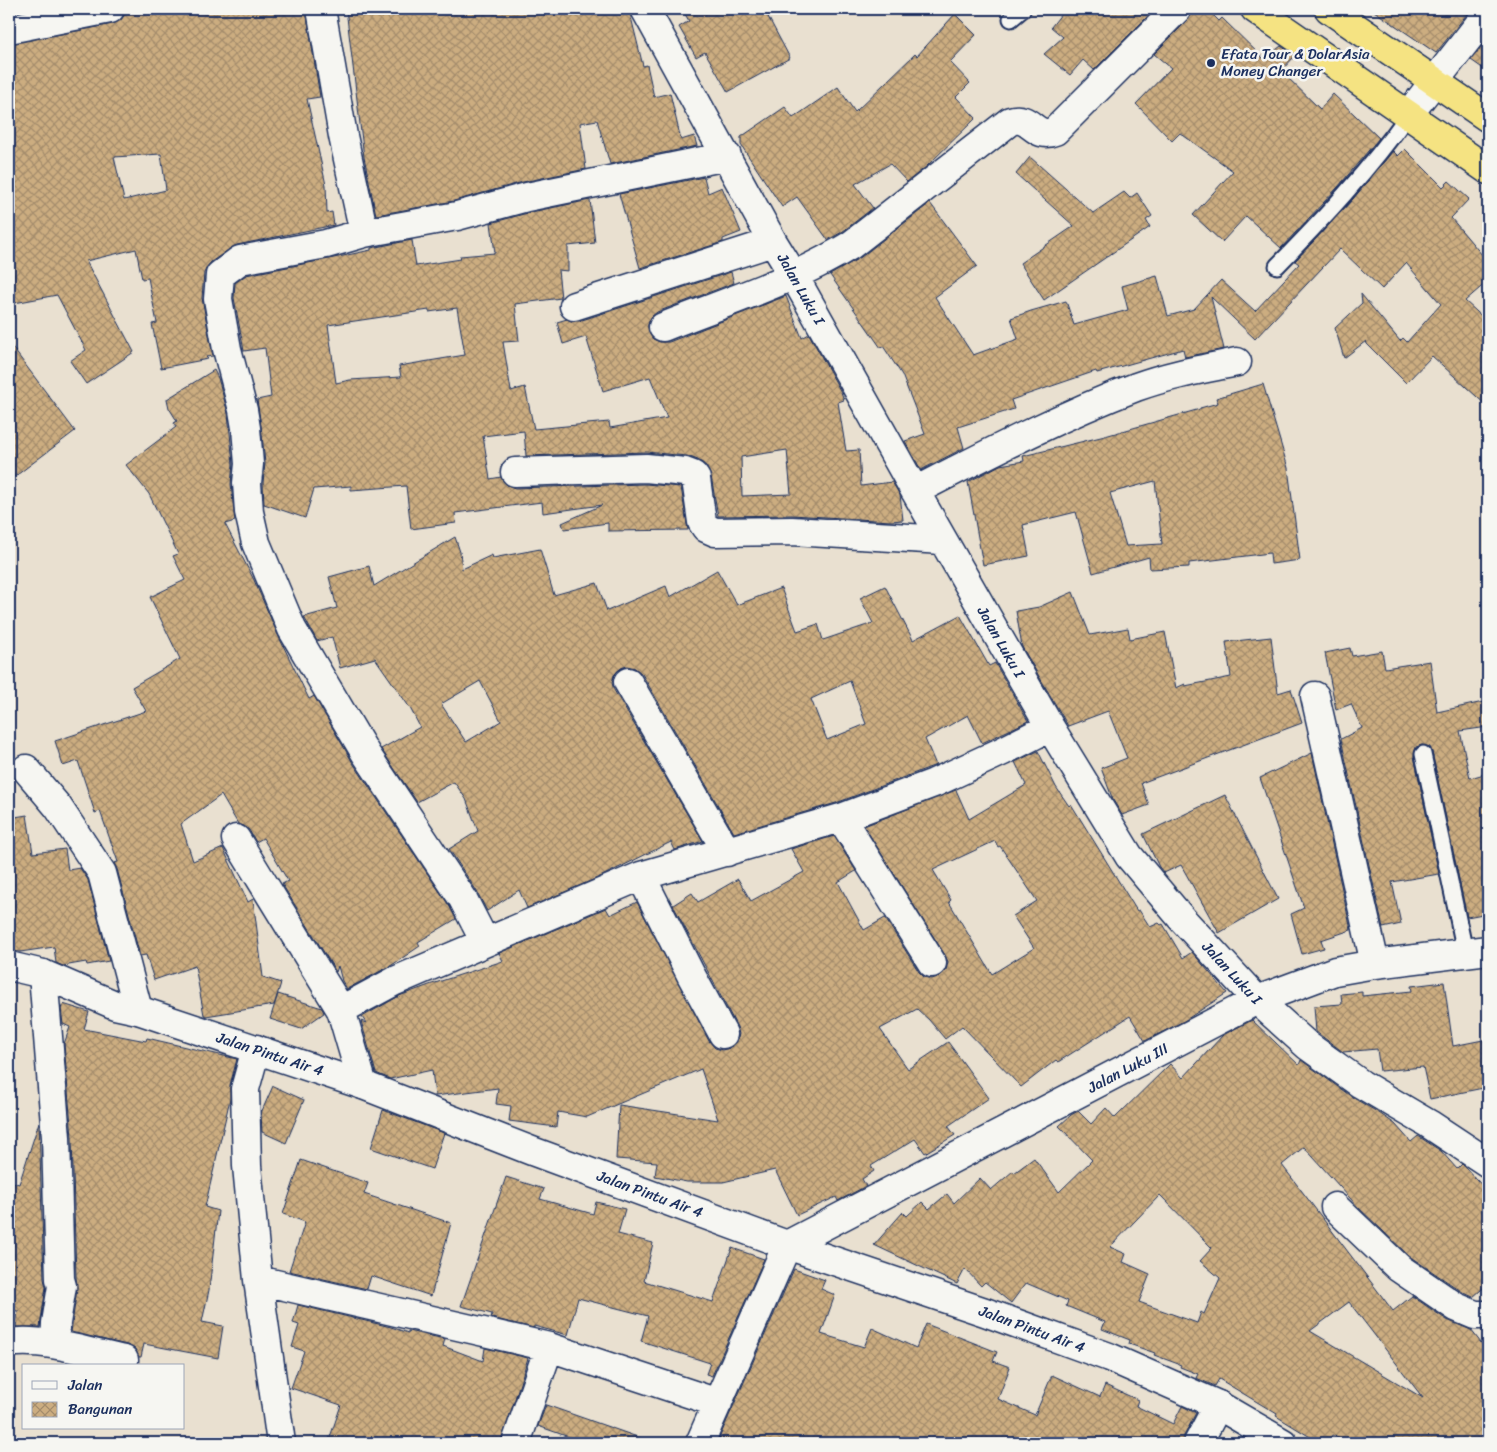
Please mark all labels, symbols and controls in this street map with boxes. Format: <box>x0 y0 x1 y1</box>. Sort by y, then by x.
place label: Efata Tour & DolarAsia Money Changer <box>1221 41 1370 84</box>
marker: Efata Tour & DolarAsia Money Changer <box>1205 57 1217 69</box>
street label: Jalan Luku I <box>769 247 833 331</box>
street label: Jalan Luku I <box>969 600 1033 684</box>
street label: Jalan Luku I <box>1195 934 1269 1012</box>
street label: Jalan Pintu Air 4 <box>212 1024 327 1084</box>
street label: Jalan Luku III <box>1082 1036 1173 1101</box>
street label: Jalan Pintu Air 4 <box>592 1162 707 1225</box>
street label: Jalan Pintu Air 4 <box>974 1297 1089 1360</box>
legend <box>22 1364 185 1430</box>
text: Jalan <box>67 1372 102 1398</box>
text: Bangunan <box>68 1396 132 1422</box>

